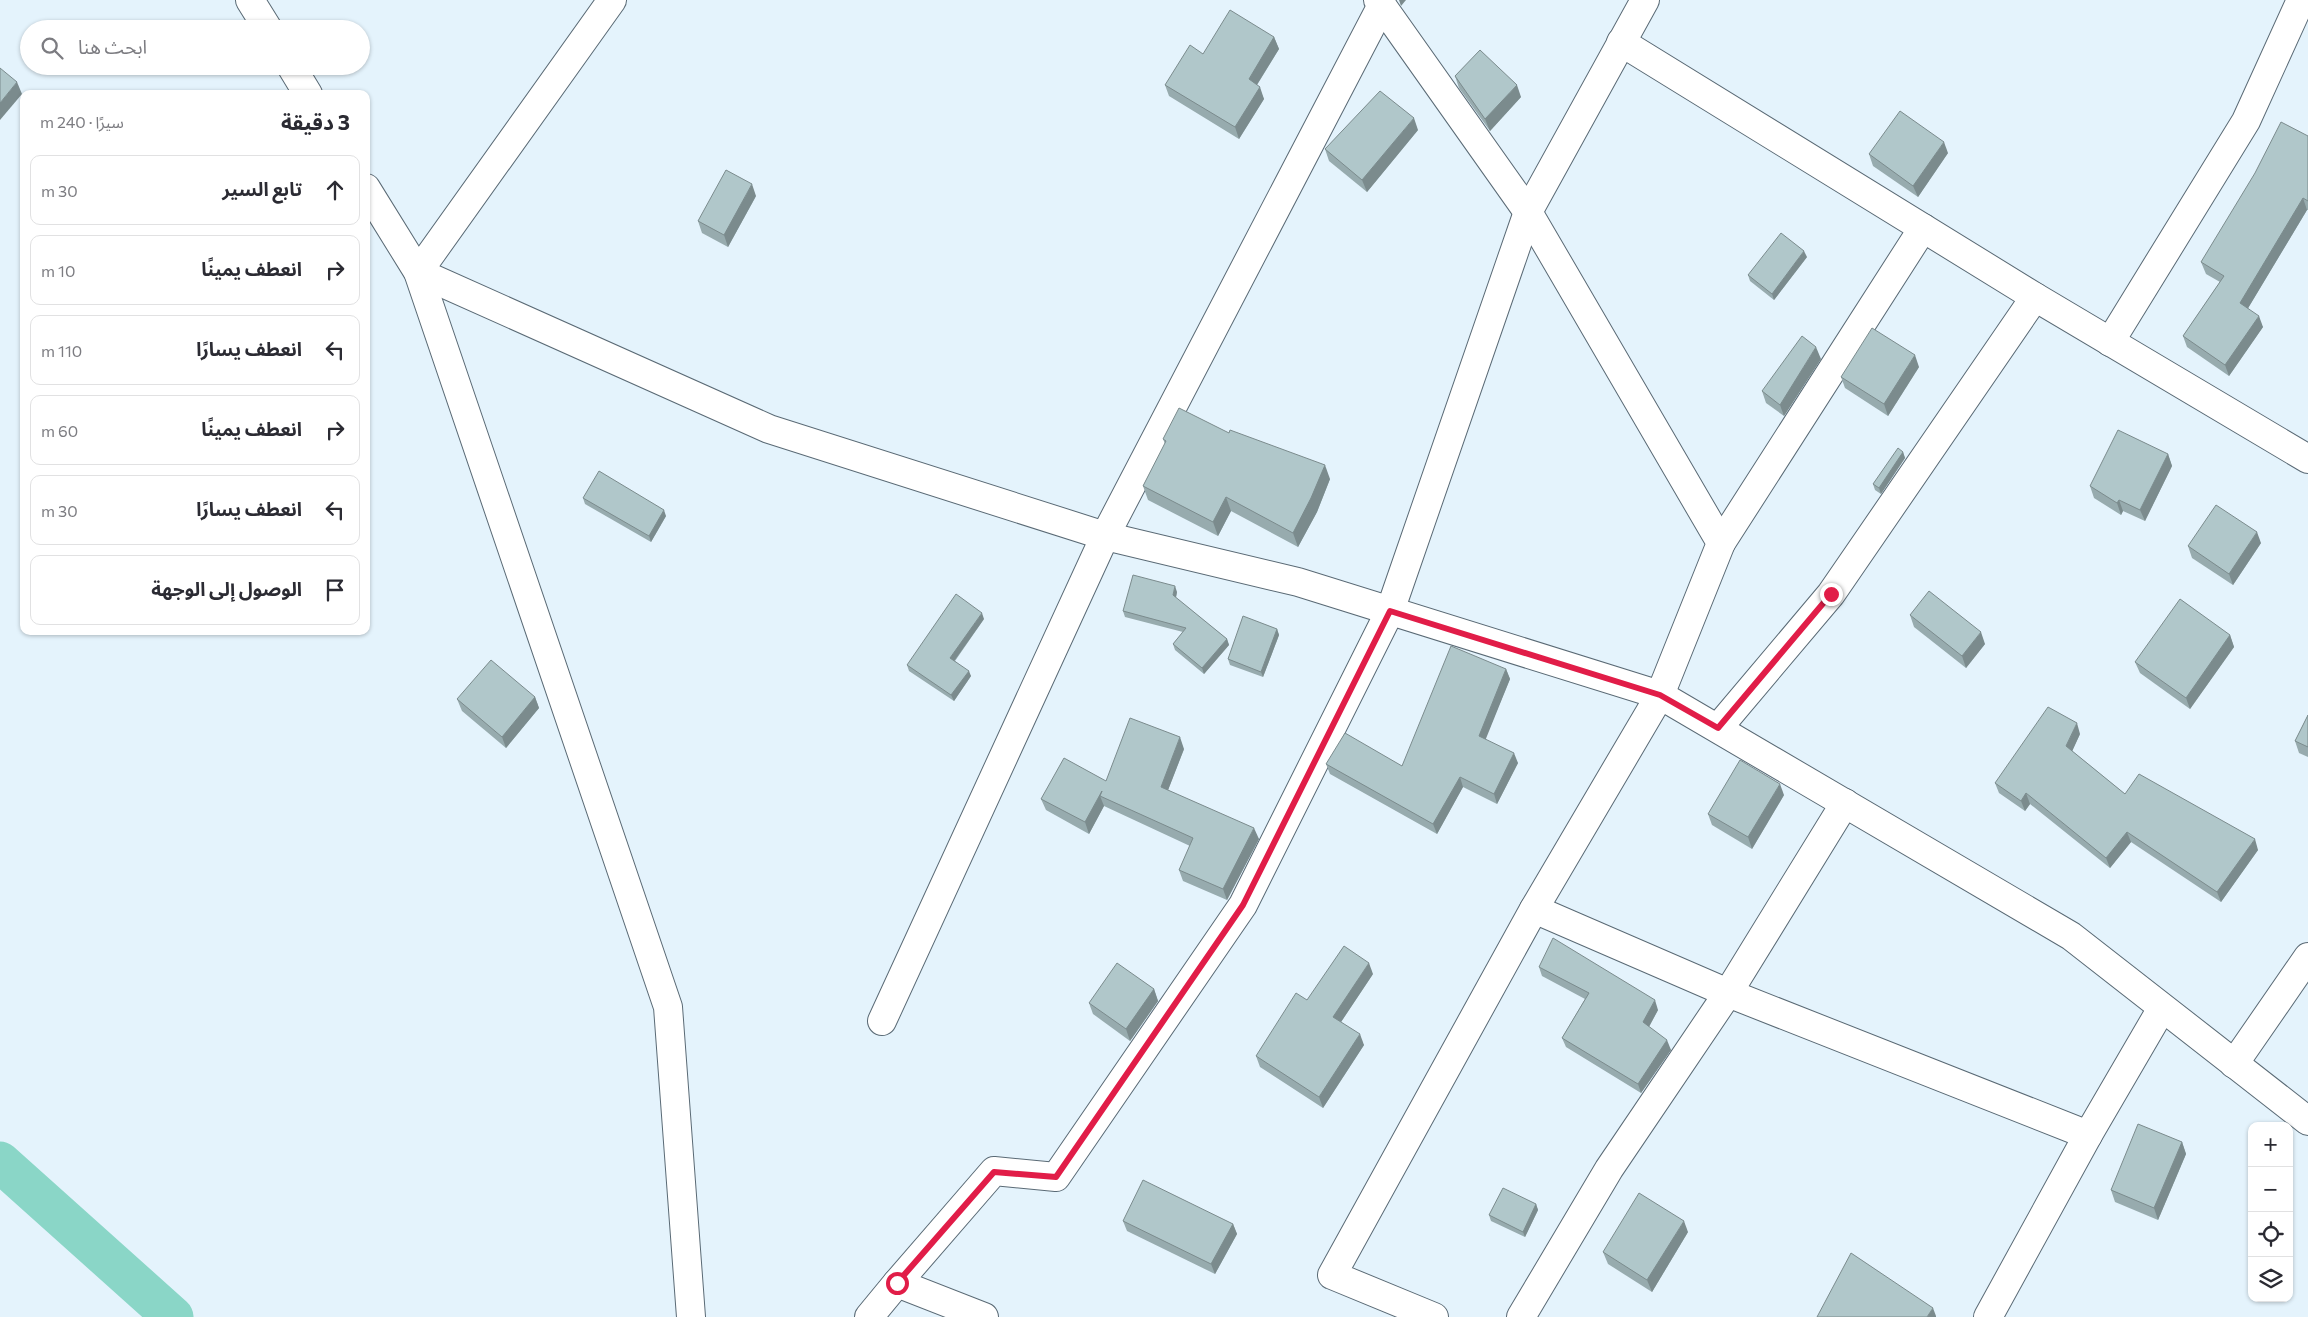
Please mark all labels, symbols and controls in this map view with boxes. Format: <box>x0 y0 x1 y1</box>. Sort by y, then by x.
search box <box>20 20 370 75</box>
icon: search <box>38 34 66 62</box>
text: ابحث هنا <box>78 35 147 58</box>
text: 3 دقيقة <box>281 109 350 134</box>
text: سيرًا · 240 m <box>40 112 124 131</box>
icon: ahead <box>321 176 349 204</box>
text: تابع السير <box>222 177 302 200</box>
text: 30 m <box>41 181 78 200</box>
icon: right <box>321 256 349 284</box>
text: انعطف يمينًا <box>201 257 302 280</box>
text: 10 m <box>41 261 75 280</box>
icon: left <box>321 336 349 364</box>
text: انعطف يسارًا <box>196 337 302 360</box>
text: 110 m <box>41 341 82 360</box>
icon: right <box>321 416 349 444</box>
text: انعطف يمينًا <box>201 417 302 440</box>
text: 60 m <box>41 421 78 440</box>
icon: left <box>321 496 349 524</box>
text: انعطف يسارًا <box>196 497 302 520</box>
text: 30 m <box>41 501 78 520</box>
icon: arrive <box>321 576 349 604</box>
text: الوصول إلى الوجهة <box>151 577 302 600</box>
route end <box>1820 583 1843 606</box>
map controls <box>2248 1122 2293 1302</box>
button: + <box>2248 1122 2293 1167</box>
button: − <box>2248 1167 2293 1212</box>
button: locate <box>2248 1212 2293 1257</box>
button: layers <box>2248 1257 2293 1302</box>
route start <box>886 1272 909 1295</box>

